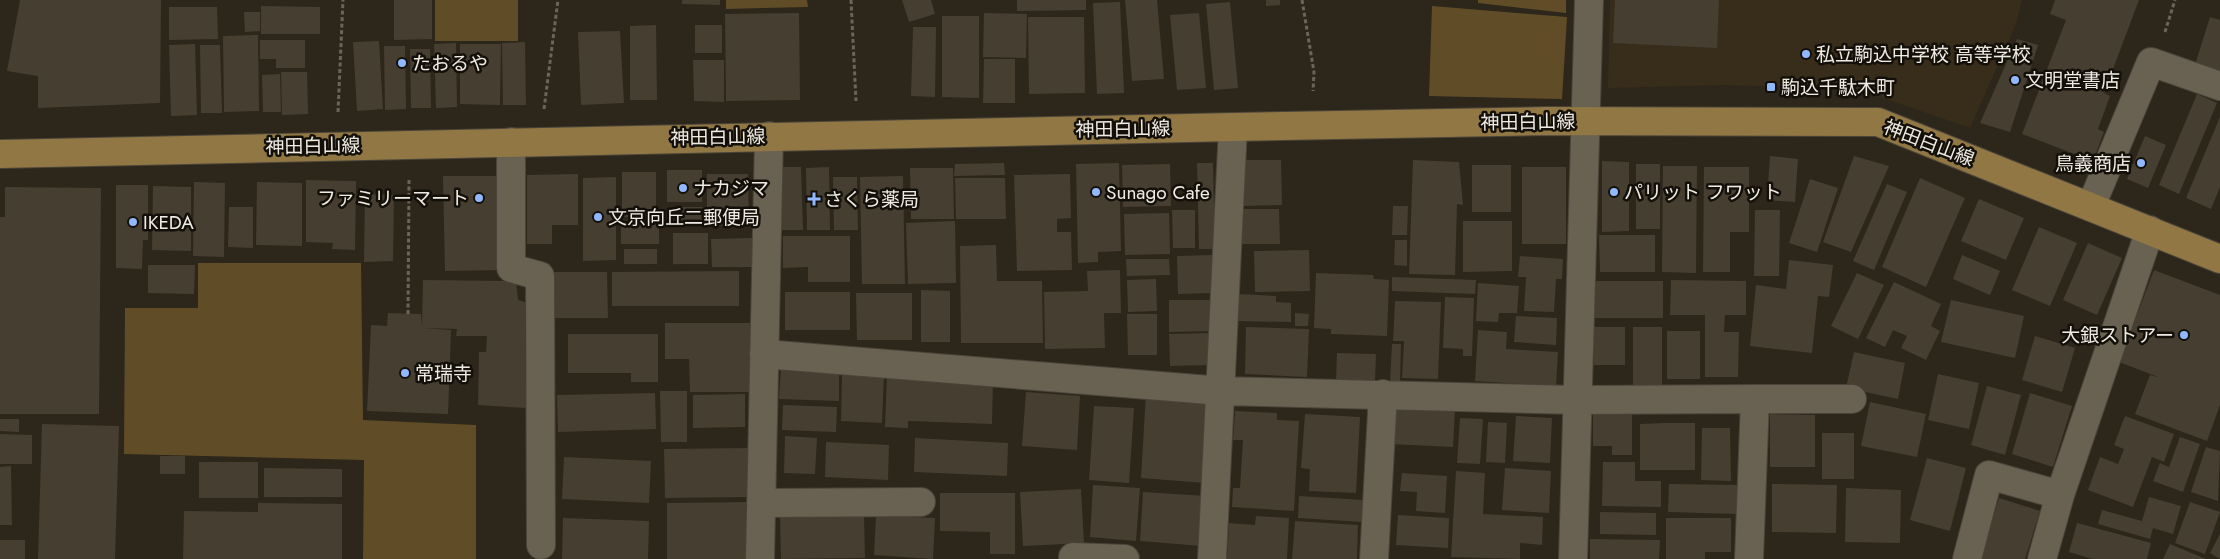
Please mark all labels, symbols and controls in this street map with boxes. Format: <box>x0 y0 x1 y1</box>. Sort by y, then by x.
place label: 私立駒込中学校 高等学校 <box>1816 41 2031 68</box>
marker: 私立駒込中学校 高等学校 <box>1800 48 1812 60</box>
place label: たおるや <box>412 50 488 77</box>
marker: たおるや <box>396 57 408 69</box>
place label: 文明堂書店 <box>2025 67 2120 94</box>
place label: 駒込千駄木町 <box>1781 74 1895 101</box>
marker: 文明堂書店 <box>2009 74 2021 86</box>
marker: 駒込千駄木町 <box>1765 81 1777 93</box>
street label: 神田白山線 <box>1480 108 1576 136</box>
street label: 神田白山線 <box>1880 113 1978 173</box>
street label: 神田白山線 <box>1075 115 1171 143</box>
street label: 神田白山線 <box>670 123 766 151</box>
street label: 神田白山線 <box>265 132 361 160</box>
place label: 鳥義商店 <box>2055 150 2131 177</box>
marker: 鳥義商店 <box>2135 157 2147 169</box>
place label: ナカジマ <box>693 175 769 202</box>
place label: Sunago Cafe <box>1106 179 1210 206</box>
place label: パリット フワット <box>1624 179 1782 206</box>
marker: ナカジマ <box>677 182 689 194</box>
place label: ファミリーマート <box>317 185 469 212</box>
place label: さくら薬局 <box>824 186 919 213</box>
marker: Sunago Cafe <box>1090 186 1102 198</box>
marker: パリット フワット <box>1608 186 1620 198</box>
marker: ファミリーマート <box>473 192 485 204</box>
marker: さくら薬局 <box>808 193 820 205</box>
place label: 文京向丘二郵便局 <box>608 204 760 231</box>
place label: IKEDA <box>143 209 194 236</box>
marker: 文京向丘二郵便局 <box>592 211 604 223</box>
marker: IKEDA <box>127 216 139 228</box>
place label: 大銀ストアー <box>2061 322 2174 349</box>
marker: 大銀ストアー <box>2178 329 2190 341</box>
place label: 常瑞寺 <box>415 360 472 387</box>
marker: 常瑞寺 <box>399 367 411 379</box>

